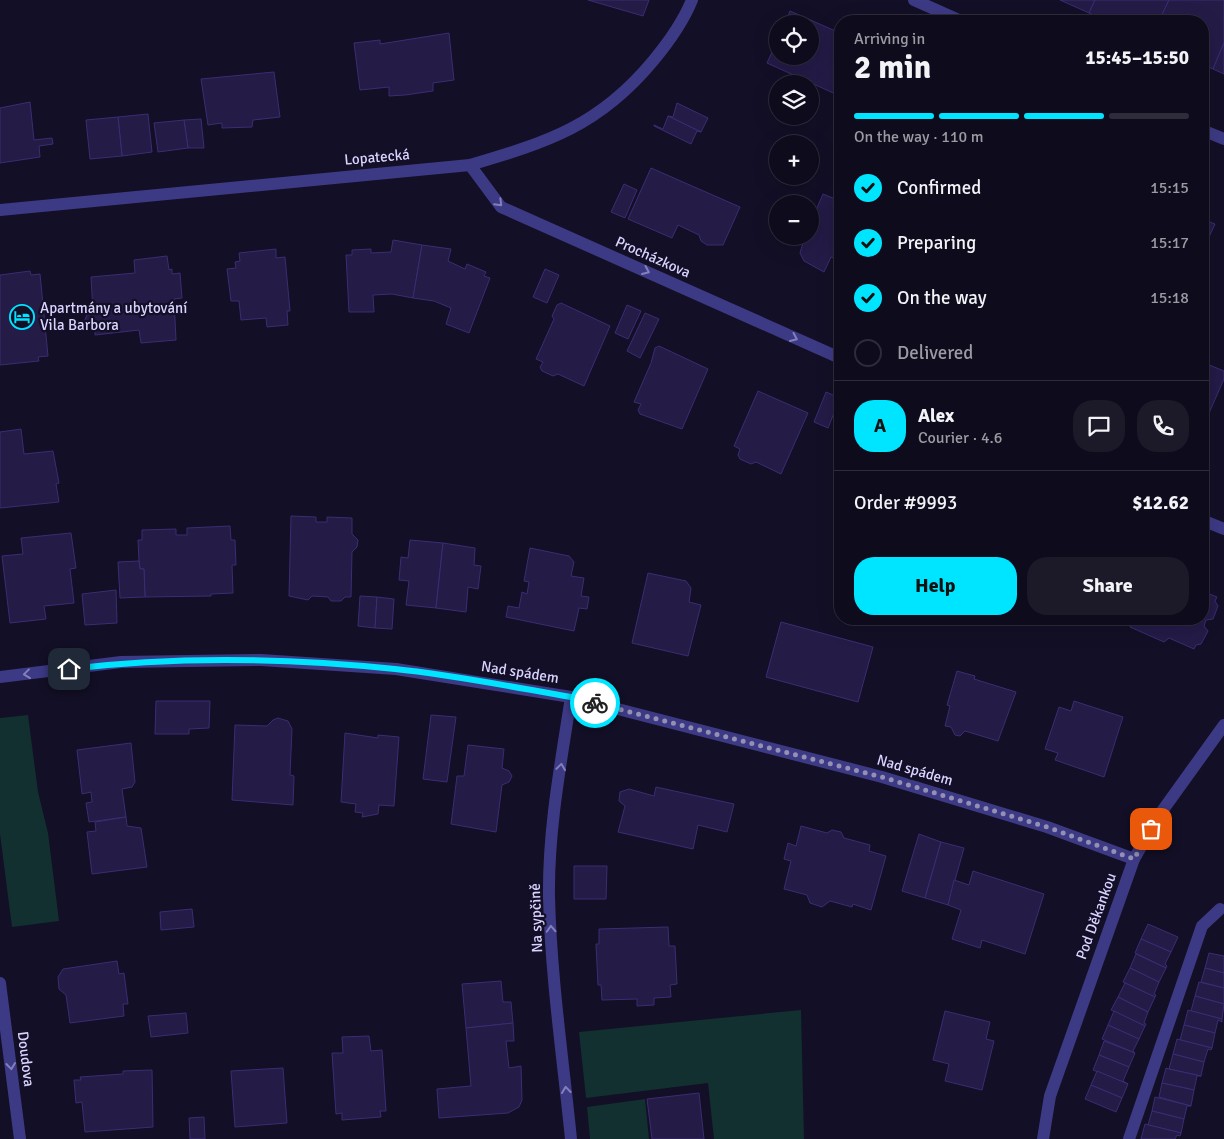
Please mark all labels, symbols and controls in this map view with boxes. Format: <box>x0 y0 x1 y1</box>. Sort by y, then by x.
map controls <box>769 15 819 245</box>
button: locate <box>769 15 819 65</box>
text: Arriving in <box>854 29 925 49</box>
text: 15:45–15:50 <box>1085 46 1189 70</box>
text: 2 min <box>854 48 931 87</box>
button: layers <box>769 75 819 125</box>
text: On the way · 110 m <box>854 127 984 147</box>
button: + <box>769 135 819 185</box>
street label: Lopatecká <box>344 145 410 169</box>
icon: check <box>854 174 882 202</box>
text: Confirmed <box>897 176 981 200</box>
text: 15:15 <box>1150 178 1189 198</box>
button: − <box>769 195 819 245</box>
one-way arrow <box>494 197 503 206</box>
icon: check <box>854 229 882 257</box>
text: Preparing <box>897 231 976 255</box>
street label: Procházkova <box>613 232 693 282</box>
text: 15:17 <box>1150 233 1189 253</box>
one-way arrow <box>641 265 650 276</box>
icon: check <box>854 284 882 312</box>
text: On the way <box>897 286 987 310</box>
text: 15:18 <box>1150 288 1189 308</box>
place label: Apartmány a ubytování Vila Barbora <box>40 299 187 334</box>
hotel icon: Apartmány a ubytování Vila Barbora <box>9 304 35 330</box>
one-way arrow <box>789 331 798 342</box>
text: Delivered <box>897 341 973 365</box>
button: chat <box>1073 400 1125 452</box>
button: phone <box>1137 400 1189 452</box>
text: Alex <box>918 404 954 428</box>
text: A <box>874 414 886 438</box>
text: Courier · 4.6 <box>918 428 1002 448</box>
text: Order #9993 <box>854 491 957 515</box>
text: $12.62 <box>1132 491 1189 515</box>
button: Help <box>854 557 1017 615</box>
button: Share <box>1027 557 1189 615</box>
pin <box>48 648 90 690</box>
icon: home <box>55 655 83 683</box>
street label: Nad spádem <box>480 657 560 687</box>
one-way arrow <box>22 668 30 679</box>
courier <box>570 678 620 728</box>
icon: bike <box>581 689 609 717</box>
street label: Nad spádem <box>875 751 955 789</box>
one-way arrow <box>555 762 565 771</box>
pin <box>1130 808 1172 850</box>
icon: bag <box>1137 815 1165 843</box>
street label: Pod Děkankou <box>1072 870 1120 962</box>
street label: Na sypčině <box>526 883 546 953</box>
one-way arrow <box>546 924 556 932</box>
street label: Doudova <box>14 1030 38 1088</box>
one-way arrow <box>5 1061 15 1070</box>
one-way arrow <box>561 1086 572 1094</box>

